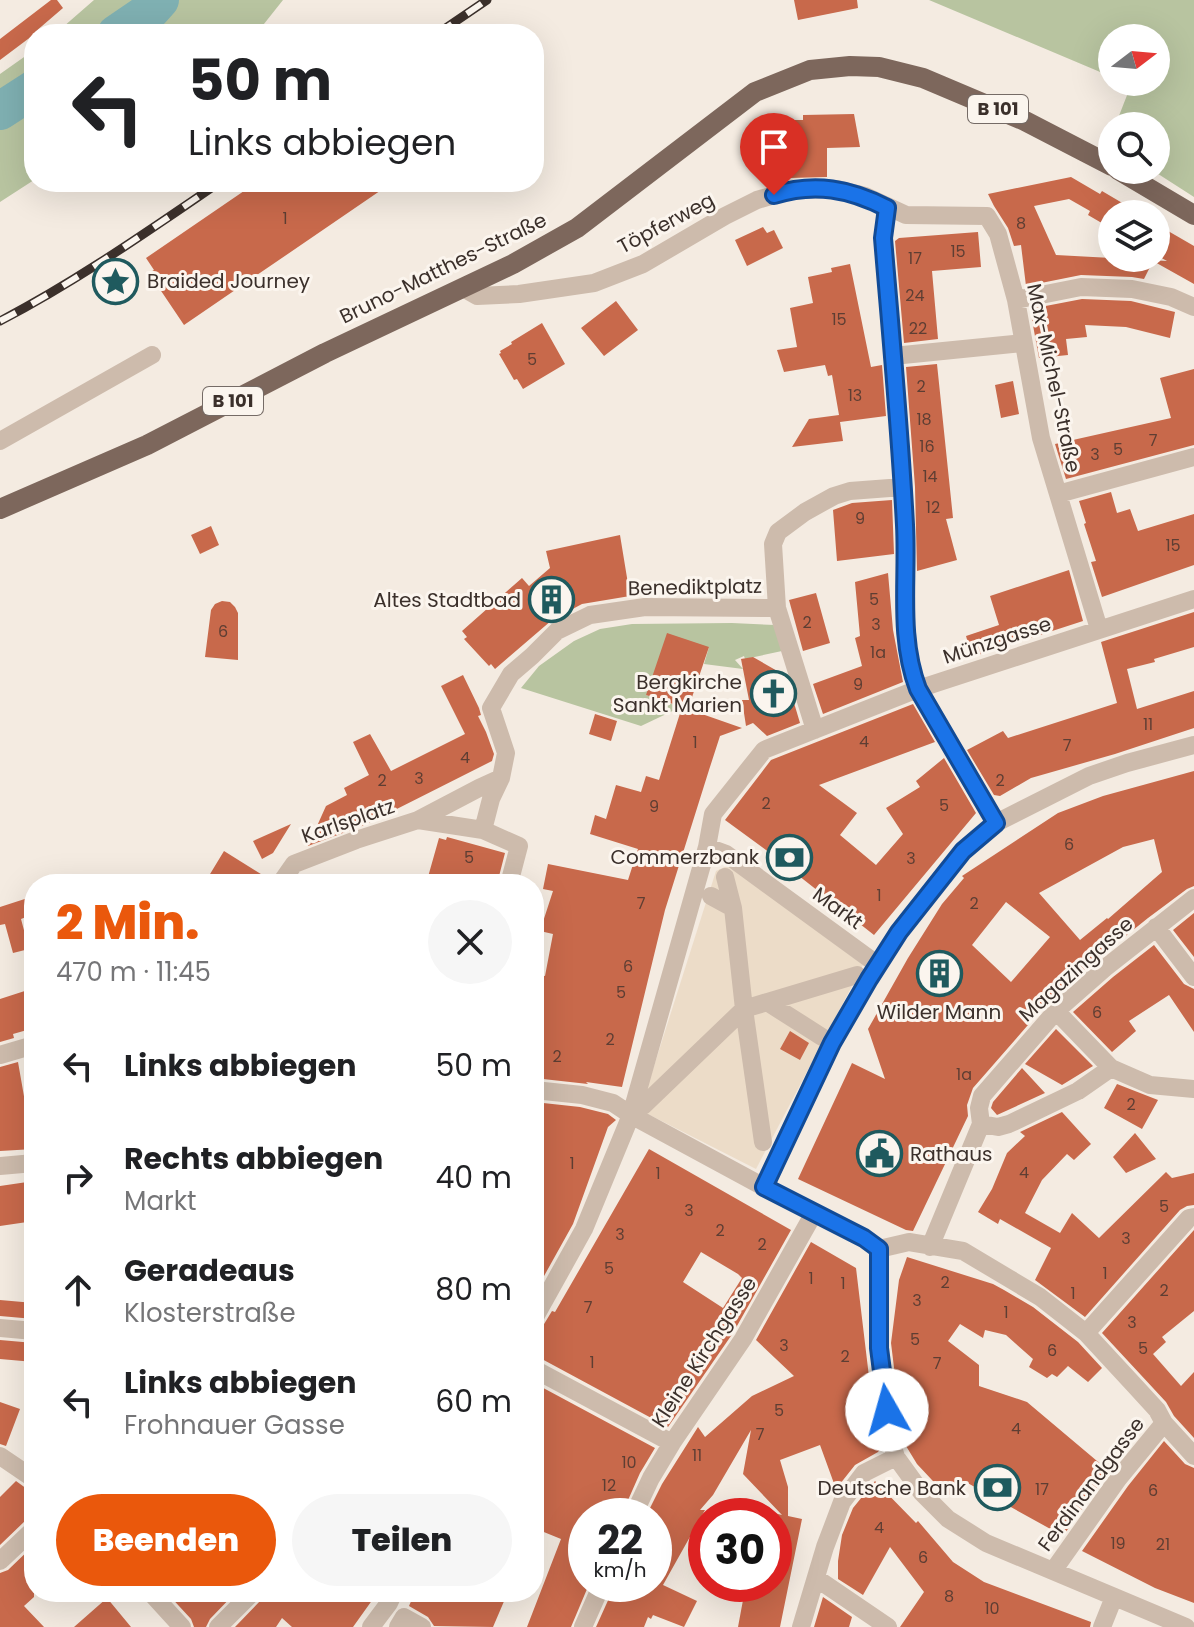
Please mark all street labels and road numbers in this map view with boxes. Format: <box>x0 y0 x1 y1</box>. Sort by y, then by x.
road number: B 101 <box>968 95 1028 123</box>
street label: Töpferweg <box>613 186 719 260</box>
street label: Bruno-Matthes-Straße <box>335 206 551 330</box>
street label: Max-Michel-Straße <box>1020 281 1088 475</box>
road number: B 101 <box>203 387 263 415</box>
street label: Benediktplatz <box>628 572 762 602</box>
street label: Münzgasse <box>939 609 1055 671</box>
street label: Karlsplatz <box>298 792 398 850</box>
street label: Markt <box>807 880 869 936</box>
street label: Magazingasse <box>1013 910 1139 1028</box>
street label: Kleine Kirchgasse <box>645 1271 763 1433</box>
street label: Ferdinandgasse <box>1031 1411 1151 1557</box>

